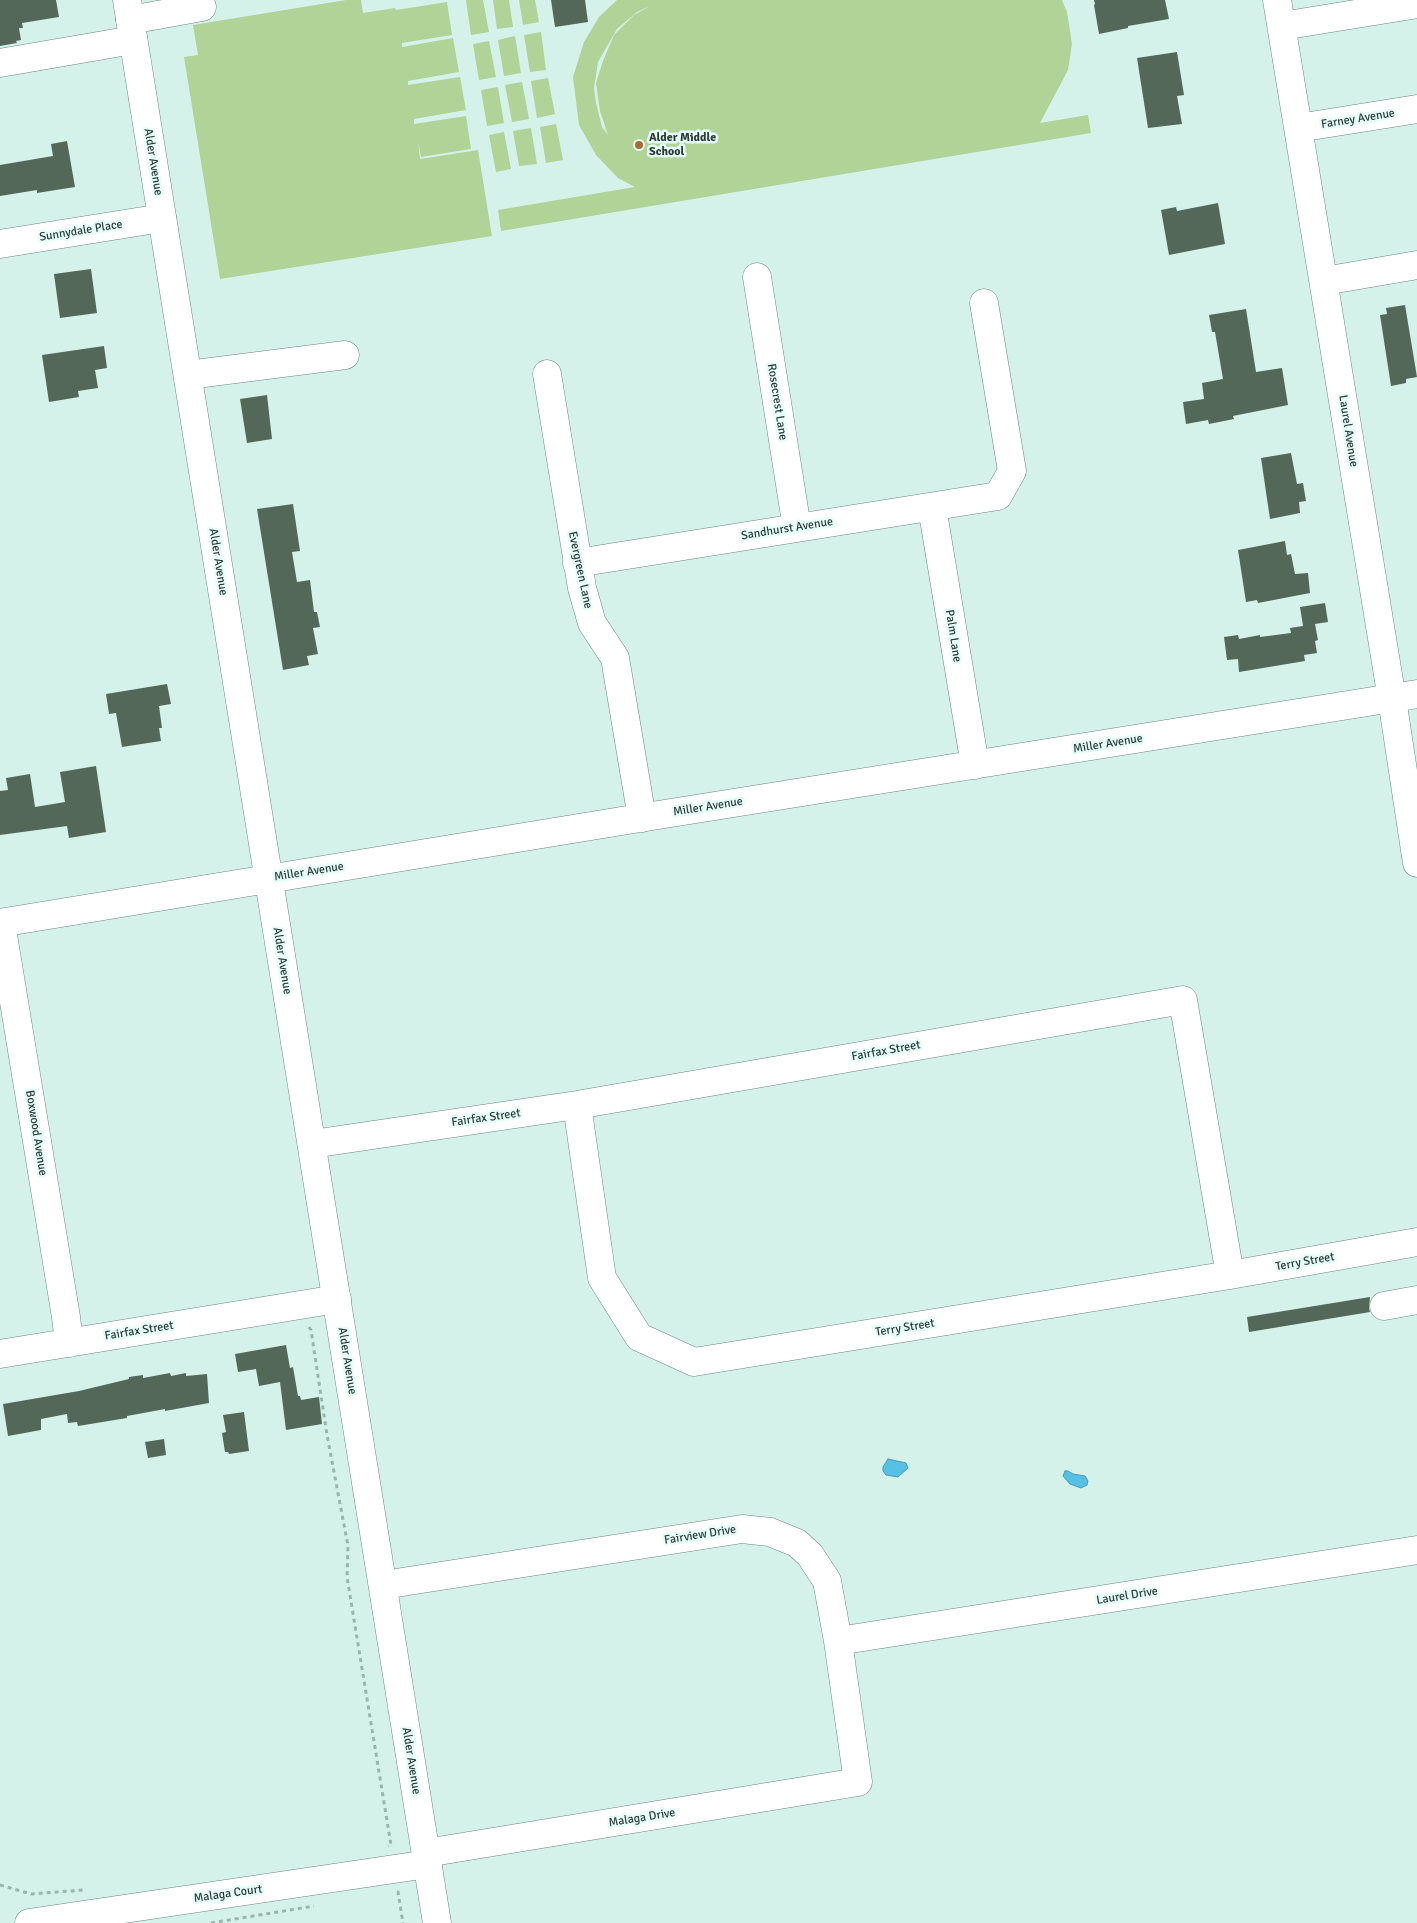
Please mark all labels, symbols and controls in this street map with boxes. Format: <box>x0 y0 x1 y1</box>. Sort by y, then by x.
street label: Farney Avenue <box>1320 106 1396 132</box>
street label: Alder Avenue <box>141 127 165 197</box>
place label: Alder Middle School <box>649 131 716 159</box>
marker: Alder Middle School <box>633 139 645 151</box>
street label: Sunnydale Place <box>38 217 124 245</box>
street label: Rosecrest Lane <box>764 363 790 441</box>
street label: Laurel Avenue <box>1335 394 1361 468</box>
street label: Sandhurst Avenue <box>740 515 834 543</box>
street label: Alder Avenue <box>206 527 230 597</box>
street label: Evergreen Lane <box>565 530 595 610</box>
street label: Palm Lane <box>942 609 964 663</box>
street label: Miller Avenue <box>1072 731 1144 757</box>
street label: Miller Avenue <box>672 794 744 820</box>
street label: Miller Avenue <box>273 859 345 885</box>
street label: Alder Avenue <box>270 926 294 996</box>
street label: Fairfax Street <box>851 1038 921 1064</box>
street label: Boxwood Avenue <box>22 1089 50 1177</box>
street label: Fairfax Street <box>451 1106 521 1130</box>
street label: Terry Street <box>1274 1250 1336 1274</box>
street label: Terry Street <box>874 1316 936 1340</box>
street label: Fairfax Street <box>104 1318 174 1344</box>
street label: Alder Avenue <box>335 1326 359 1396</box>
street label: Fairview Drive <box>663 1522 737 1548</box>
street label: Laurel Drive <box>1095 1584 1159 1608</box>
street label: Alder Avenue <box>399 1726 423 1796</box>
street label: Malaga Drive <box>608 1806 676 1830</box>
street label: Malaga Court <box>193 1882 263 1906</box>

